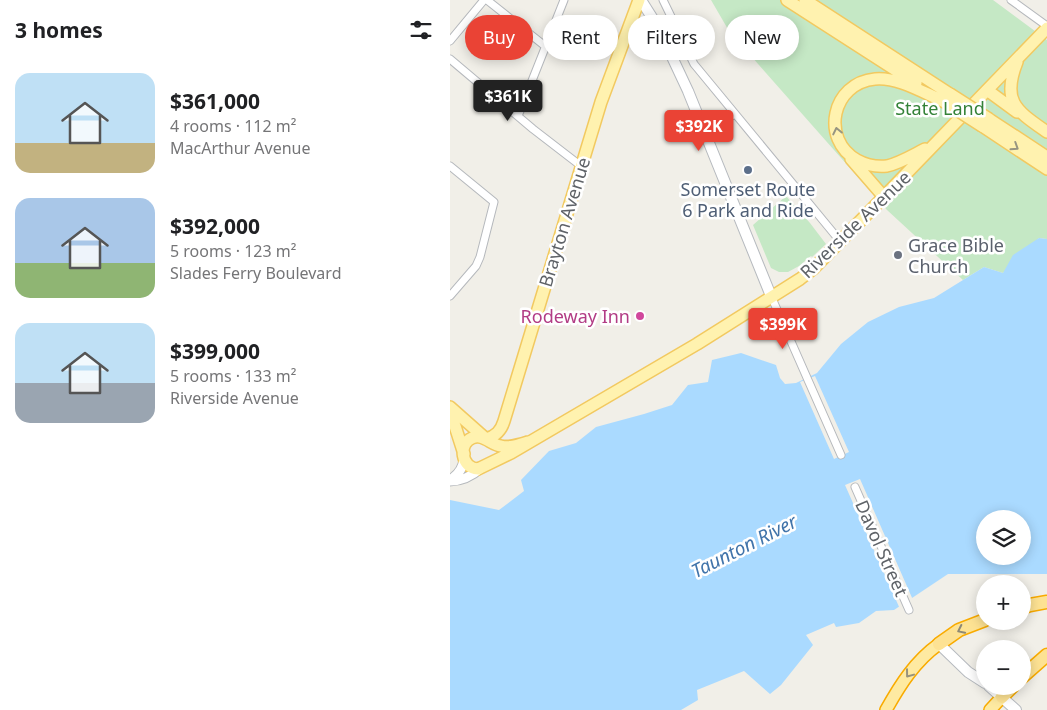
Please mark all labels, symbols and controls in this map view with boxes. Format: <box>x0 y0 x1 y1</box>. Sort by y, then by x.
chip: Buy <box>465 15 533 60</box>
chip: Rent <box>543 15 618 60</box>
chip: Filters <box>628 15 715 60</box>
chip: New <box>725 15 799 60</box>
text: 3 homes <box>15 16 103 44</box>
icon: filters <box>407 16 435 44</box>
pin: $361K <box>473 80 543 122</box>
text: $361K <box>484 85 532 107</box>
text: $361,000 <box>170 87 260 115</box>
icon: home <box>55 93 115 153</box>
park label: State Land <box>895 96 985 120</box>
pin: $392K <box>664 110 734 152</box>
text: 4 rooms · 112 m² <box>170 115 296 137</box>
text: $392K <box>675 115 723 137</box>
one-way arrow <box>832 127 842 136</box>
text: MacArthur Avenue <box>170 137 311 159</box>
one-way arrow <box>1009 141 1018 151</box>
street label: Brayton Avenue <box>533 154 595 290</box>
marker: Somerset Route 6 Park and Ride <box>742 164 754 176</box>
street label: Riverside Avenue <box>795 165 915 283</box>
place label: Somerset Route 6 Park and Ride <box>681 177 816 222</box>
text: $392,000 <box>170 212 260 240</box>
icon: home <box>55 218 115 278</box>
place label: Grace Bible Church <box>908 233 1004 278</box>
text: 5 rooms · 123 m² <box>170 240 296 262</box>
marker: Grace Bible Church <box>892 249 904 261</box>
text: Slades Ferry Boulevard <box>170 262 341 284</box>
place label: Rodeway Inn <box>521 304 630 328</box>
pin: $399K <box>748 308 818 350</box>
marker: Rodeway Inn <box>634 310 646 322</box>
text: $399K <box>759 313 807 335</box>
text: $399,000 <box>170 337 260 365</box>
icon: home <box>55 343 115 403</box>
text: 5 rooms · 133 m² <box>170 365 296 387</box>
text: Riverside Avenue <box>170 387 299 409</box>
street label: Davol Street <box>850 496 914 600</box>
water label: Taunton River <box>687 508 803 584</box>
map controls <box>976 510 1031 695</box>
button: layers <box>976 510 1031 565</box>
button: + <box>976 575 1031 630</box>
one-way arrow <box>957 624 966 634</box>
button: − <box>976 640 1031 695</box>
one-way arrow <box>906 668 915 678</box>

